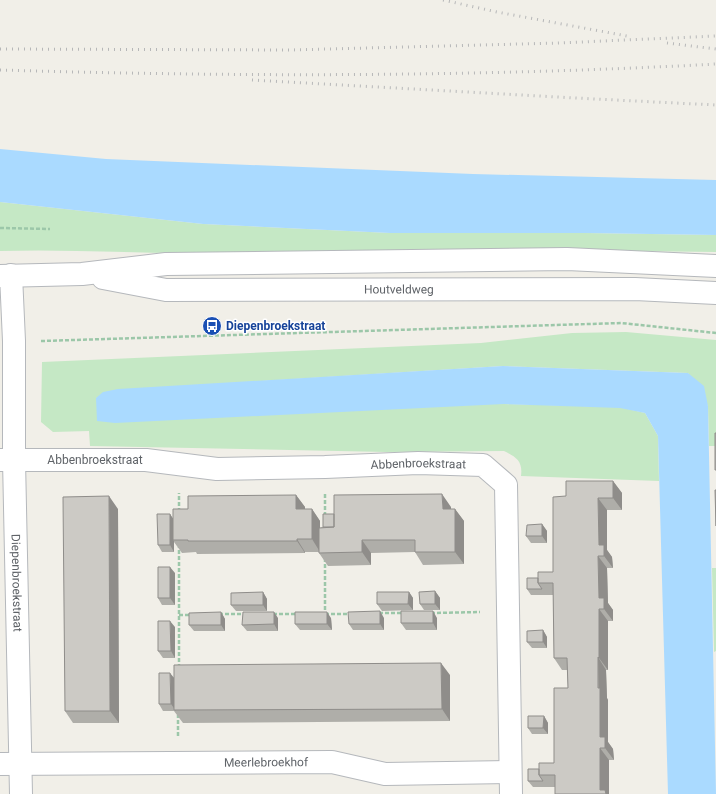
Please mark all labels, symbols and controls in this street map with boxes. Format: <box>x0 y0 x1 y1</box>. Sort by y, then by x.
street label: Houtveldweg <box>364 282 434 297</box>
bus stop icon: Diepenbroekstraat <box>201 315 223 337</box>
place label: Diepenbroekstraat <box>226 319 325 333</box>
street label: Abbenbroekstraat <box>47 453 143 467</box>
street label: Abbenbroekstraat <box>370 456 466 472</box>
street label: Diepenbroekstraat <box>9 534 25 632</box>
street label: Meerlebroekhof <box>224 755 309 770</box>

